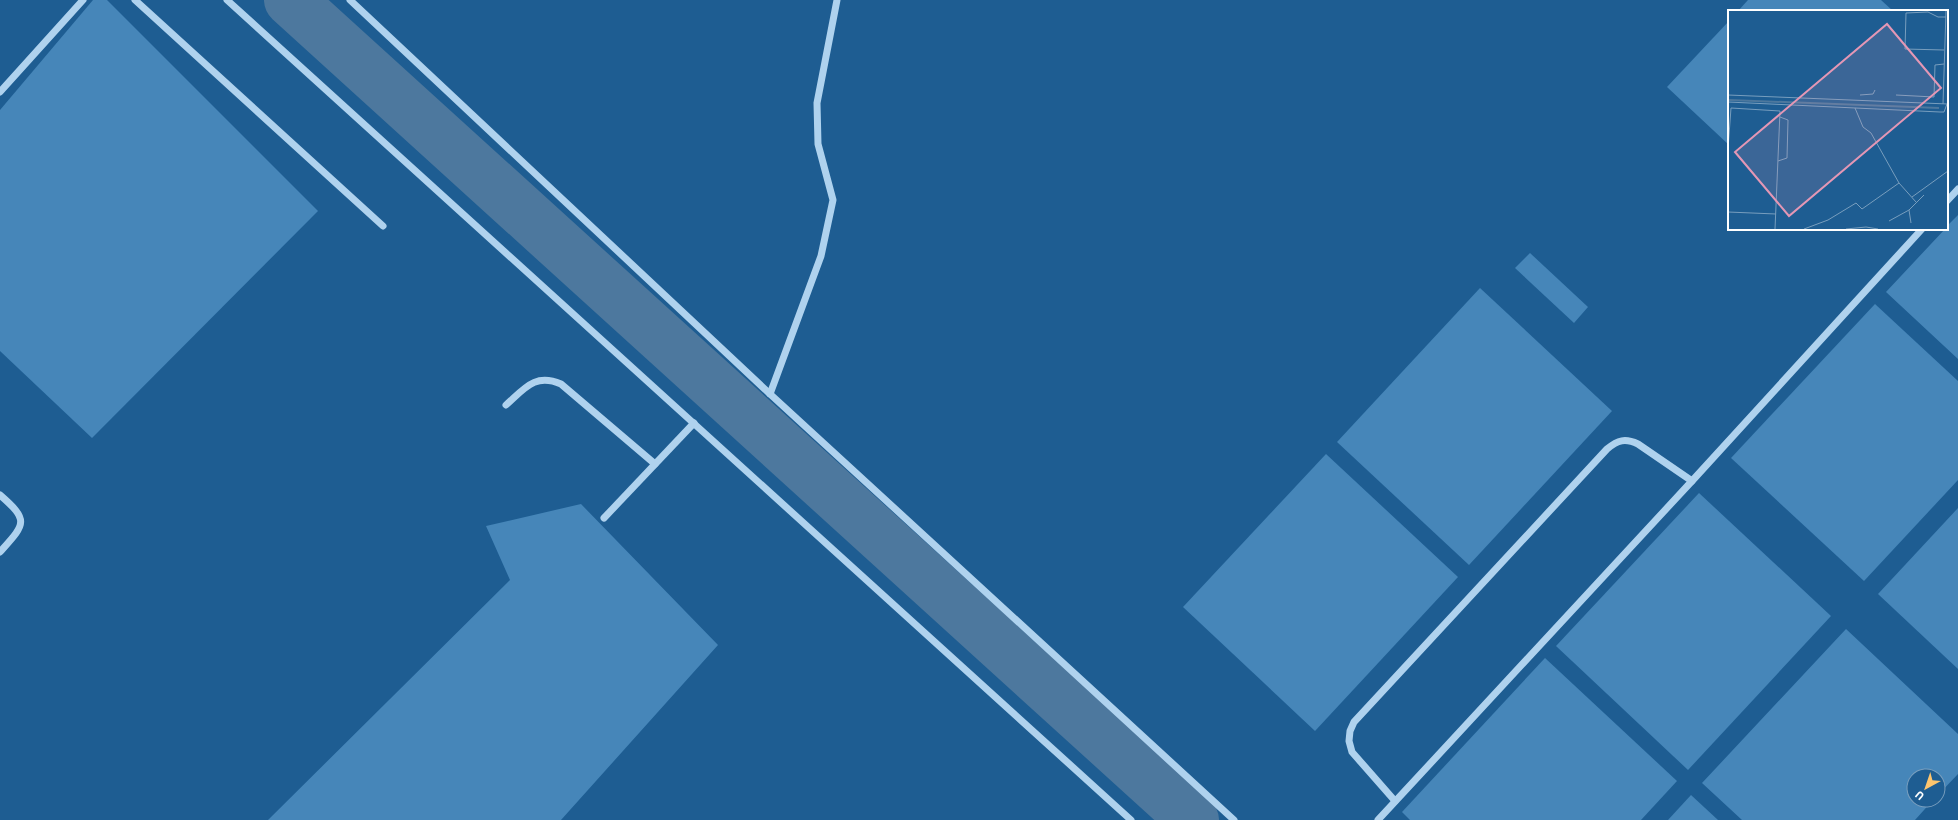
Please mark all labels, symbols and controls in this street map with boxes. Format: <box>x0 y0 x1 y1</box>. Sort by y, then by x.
inset map <box>1728 10 1948 230</box>
north arrow <box>1906 768 1946 808</box>
text: U <box>1912 788 1927 803</box>

